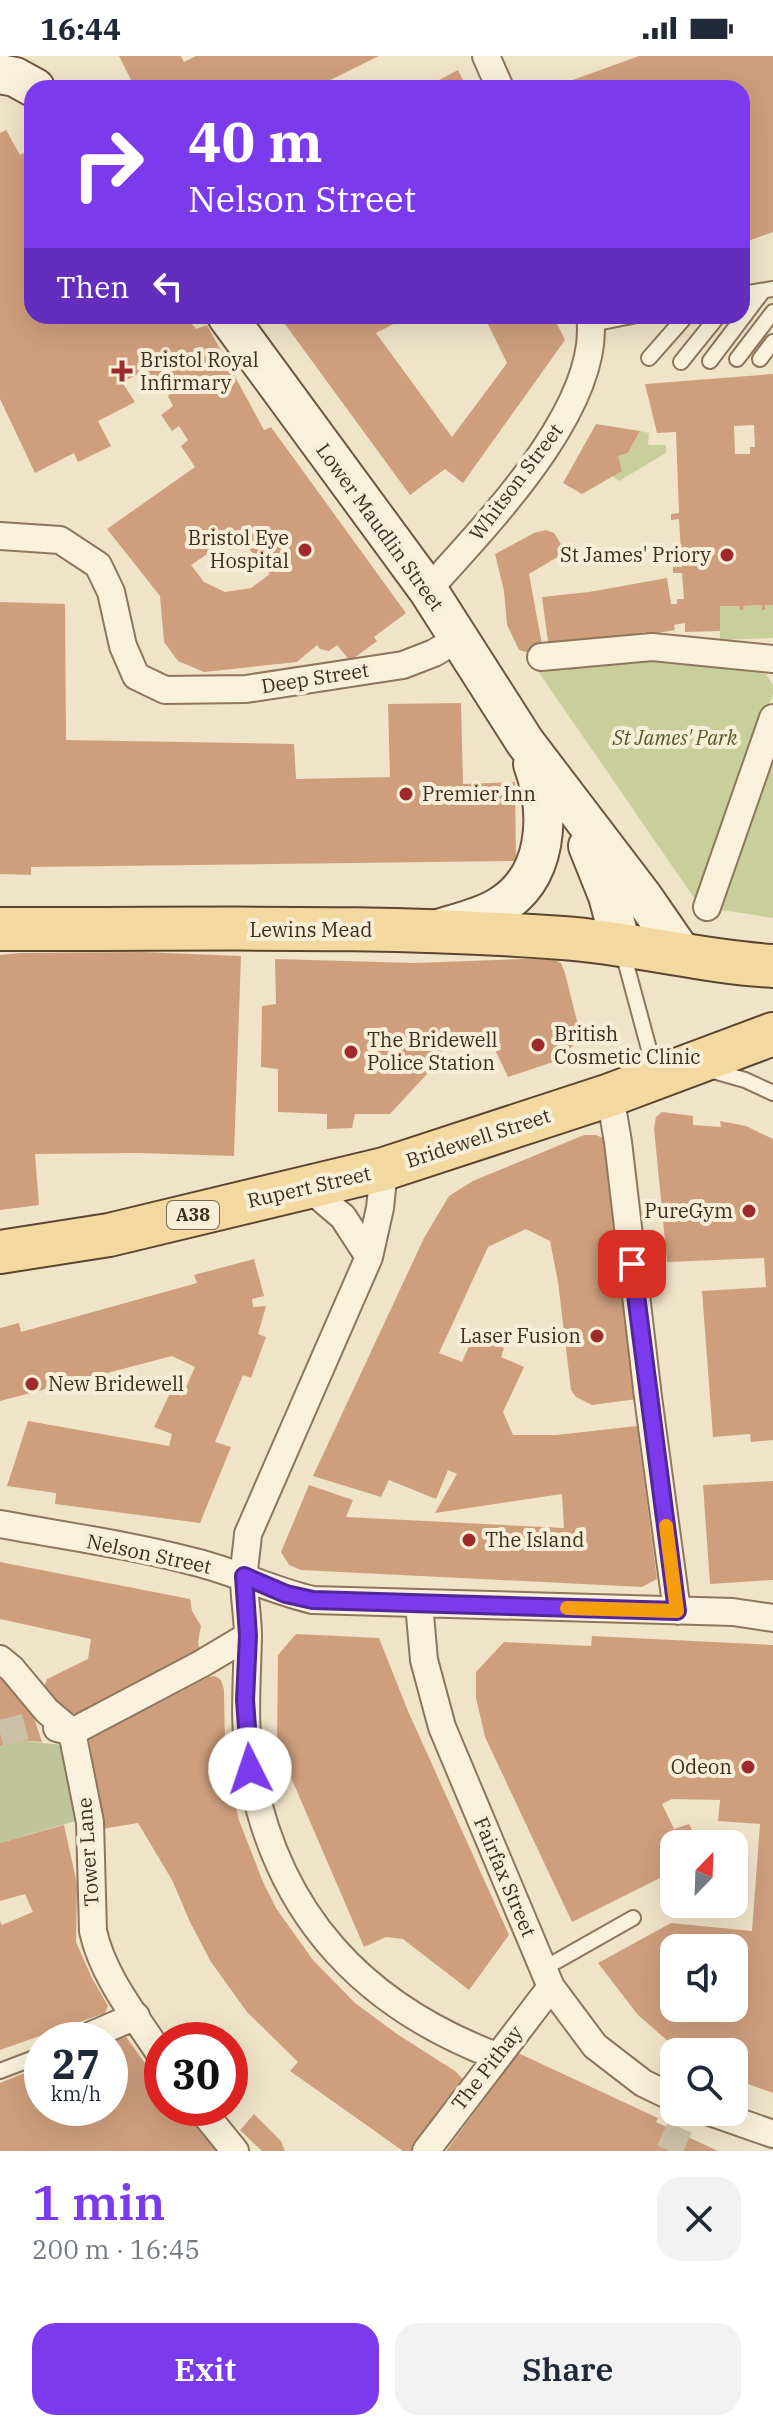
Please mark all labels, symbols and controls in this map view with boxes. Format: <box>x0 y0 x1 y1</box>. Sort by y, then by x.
text: 16:44 <box>40 9 121 48</box>
text: 40 m <box>188 105 323 177</box>
icon: right <box>56 112 160 216</box>
text: Nelson Street <box>188 175 416 222</box>
icon: left <box>146 264 190 308</box>
text: Then <box>56 267 130 306</box>
place label: Bristol Royal Infirmary <box>140 346 259 396</box>
marker: Bristol Royal Infirmary <box>111 360 133 382</box>
street label: Whitson Street <box>463 418 568 546</box>
street label: Lower Maudlin Street <box>310 437 450 616</box>
place label: Bristol Eye Hospital <box>188 524 289 574</box>
marker: Bristol Eye Hospital <box>296 541 314 559</box>
place label: St James' Priory <box>560 541 711 568</box>
marker: St James' Priory <box>718 546 736 564</box>
street label: Deep Street <box>259 656 371 699</box>
park label: St James' Park <box>612 724 738 751</box>
place label: Premier Inn <box>422 780 536 807</box>
marker: Premier Inn <box>397 785 415 803</box>
street label: Lewins Mead <box>249 916 373 943</box>
place label: British Cosmetic Clinic <box>554 1020 701 1070</box>
place label: The Bridewell Police Station <box>367 1026 497 1076</box>
marker: British Cosmetic Clinic <box>529 1036 547 1054</box>
marker: The Bridewell Police Station <box>342 1043 360 1061</box>
street label: Bridewell Street <box>402 1101 554 1174</box>
street label: Rupert Street <box>245 1159 373 1214</box>
place label: PureGym <box>644 1197 733 1224</box>
road number: A38 <box>167 1201 219 1229</box>
marker: PureGym <box>740 1202 758 1220</box>
pin <box>598 1230 666 1298</box>
icon: arrive <box>610 1242 654 1286</box>
place label: Laser Fusion <box>460 1322 581 1349</box>
marker: Laser Fusion <box>588 1327 606 1345</box>
place label: New Bridewell <box>48 1370 184 1397</box>
marker: New Bridewell <box>23 1375 41 1393</box>
place label: The Island <box>485 1526 584 1553</box>
street label: Nelson Street <box>84 1527 214 1580</box>
marker: The Island <box>460 1531 478 1549</box>
position arrow <box>208 1727 292 1811</box>
place label: Odeon <box>671 1753 732 1780</box>
marker: Odeon <box>739 1758 757 1776</box>
street label: Tower Lane <box>70 1797 105 1907</box>
street label: Fairfax Street <box>468 1813 543 1941</box>
north arrow <box>660 1830 748 1918</box>
map controls <box>660 1830 748 2126</box>
button: sound <box>660 1934 748 2022</box>
street label: The Pithay <box>445 2019 528 2116</box>
speed limit sign: 30 <box>144 2022 248 2126</box>
text: 27 <box>52 2038 100 2090</box>
button: search <box>660 2038 748 2126</box>
text: km/h <box>51 2080 101 2107</box>
text: 1 min <box>32 2171 165 2233</box>
button: close <box>657 2177 741 2261</box>
text: 200 m · 16:45 <box>32 2232 200 2266</box>
button: Exit <box>32 2323 379 2415</box>
button: Share <box>395 2323 741 2415</box>

